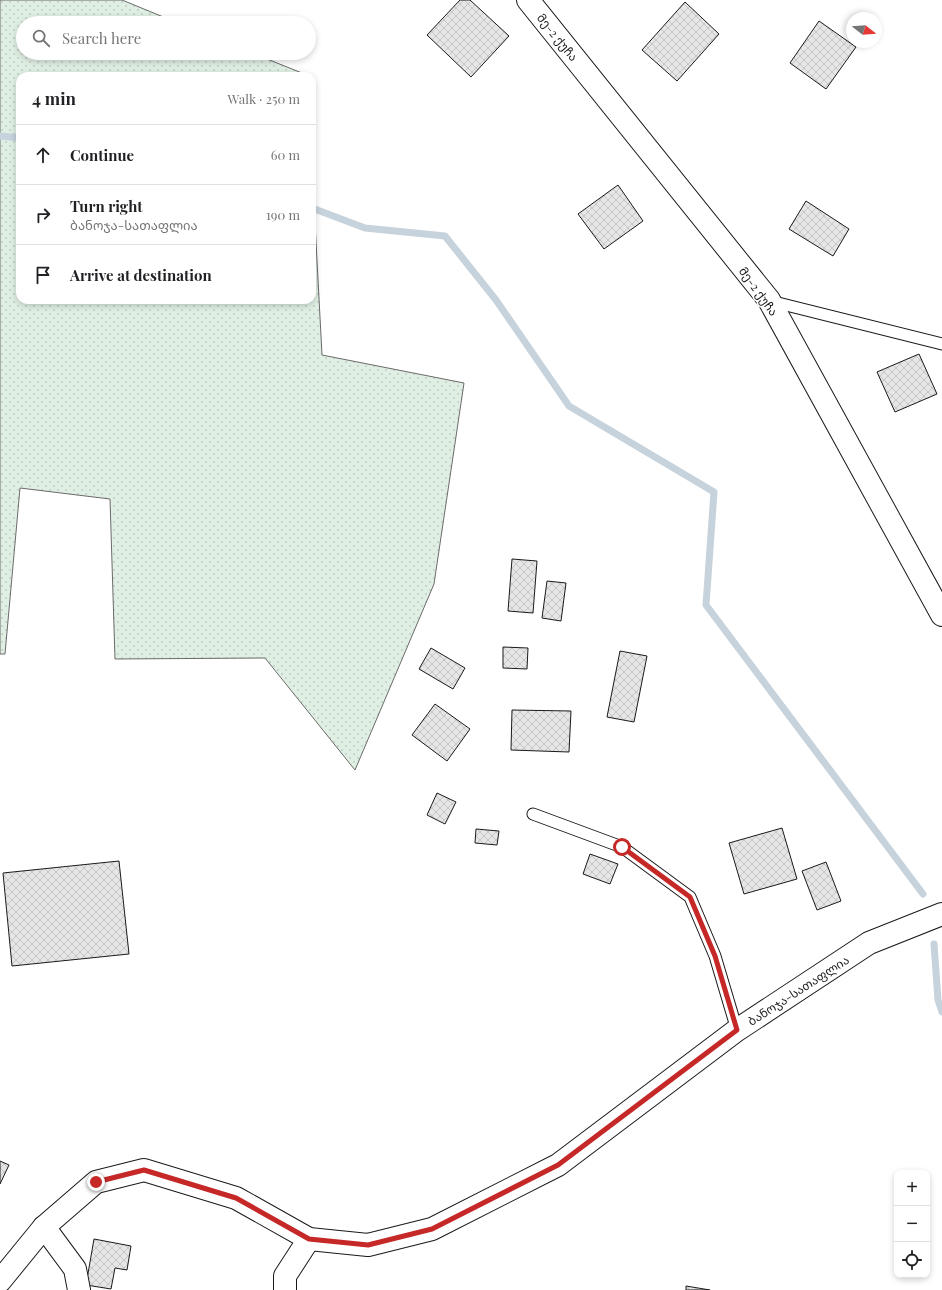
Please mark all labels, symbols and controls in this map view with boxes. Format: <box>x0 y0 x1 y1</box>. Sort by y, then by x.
street label: მე-2 ქუჩა <box>534 10 582 64</box>
north arrow <box>846 12 882 48</box>
search box <box>16 16 316 60</box>
icon: search <box>30 27 52 49</box>
text: Search here <box>62 28 141 48</box>
text: 4 min <box>32 87 76 109</box>
text: Walk · 250 m <box>228 90 300 107</box>
icon: ahead <box>32 144 54 166</box>
text: Continue <box>70 145 134 165</box>
text: 60 m <box>271 146 300 163</box>
text: Turn right <box>70 196 143 216</box>
icon: right <box>32 204 54 226</box>
text: 190 m <box>266 206 300 223</box>
text: ბანოჯა-სათაფლია <box>70 216 198 233</box>
street label: მე-2 ქუჩა <box>736 263 782 319</box>
icon: arrive <box>32 264 54 286</box>
text: Arrive at destination <box>70 265 212 285</box>
route start <box>613 838 631 856</box>
street label: ბანოჯა-სათაფლია <box>744 951 852 1030</box>
map controls <box>894 1170 930 1278</box>
button: + <box>894 1170 930 1206</box>
route end <box>87 1173 105 1191</box>
button: − <box>894 1206 930 1242</box>
button: locate <box>894 1242 930 1278</box>

